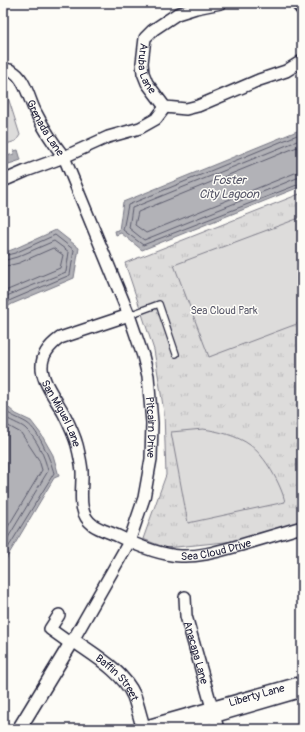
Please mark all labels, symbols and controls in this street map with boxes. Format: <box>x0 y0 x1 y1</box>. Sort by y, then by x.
street label: Aruba Lane <box>135 42 159 97</box>
street label: Grenada Lane <box>24 98 68 159</box>
water label: Foster City Lagoon <box>199 173 260 202</box>
park label: Sea Cloud Park <box>190 304 258 317</box>
street label: San Miguel Lane <box>39 378 84 449</box>
street label: Pitcairn Drive <box>143 396 159 459</box>
street label: Sea Cloud Drive <box>181 536 253 563</box>
street label: Anacapa Lane <box>181 620 212 686</box>
street label: Baffin Street <box>93 651 142 703</box>
street label: Liberty Lane <box>227 681 286 709</box>

